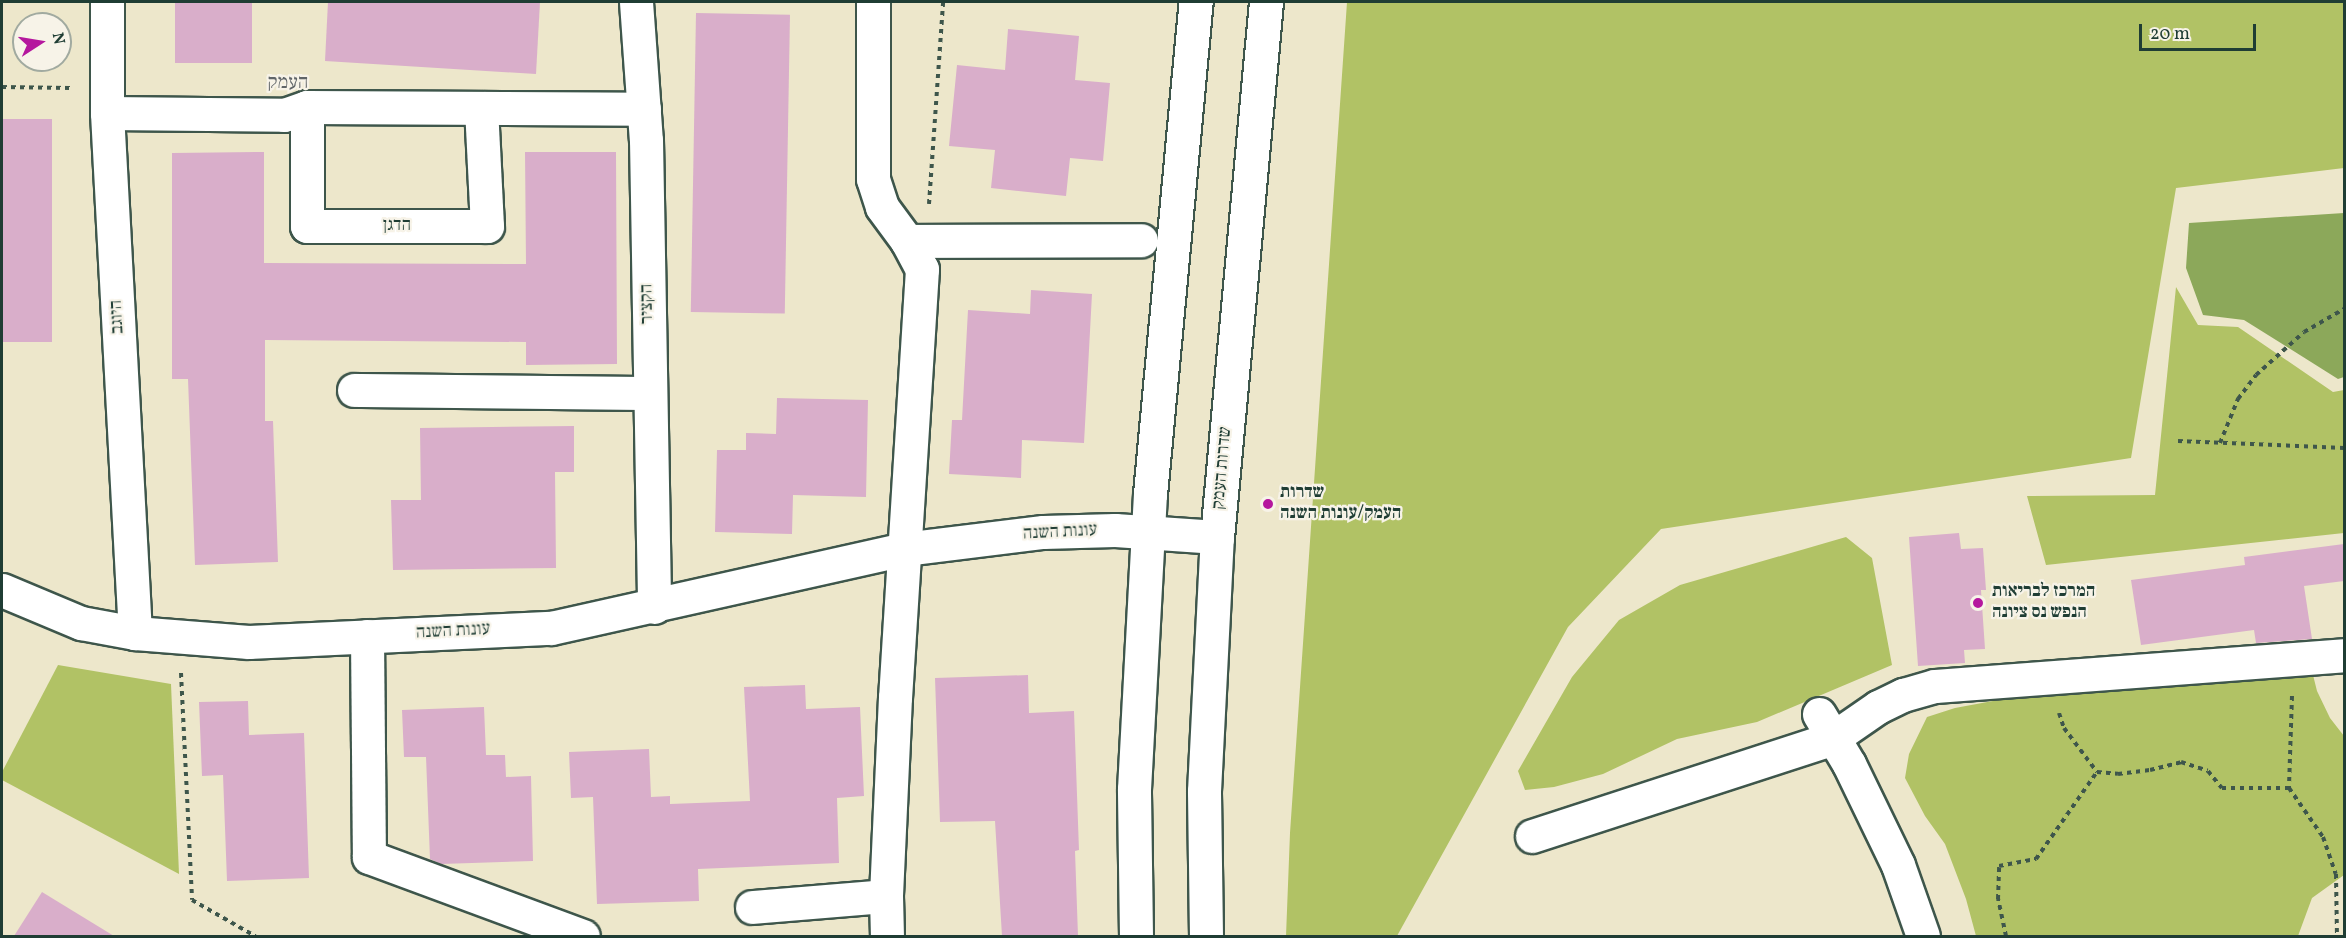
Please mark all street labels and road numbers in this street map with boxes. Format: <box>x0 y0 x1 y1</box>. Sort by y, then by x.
street label: הדגן <box>383 215 411 237</box>
street label: הקציר <box>637 284 659 324</box>
street label: היוגב <box>106 299 130 335</box>
street label: שדרות העמק <box>1209 426 1237 510</box>
street label: עונות השנה <box>1022 520 1098 546</box>
street label: עונות השנה <box>415 619 491 645</box>

